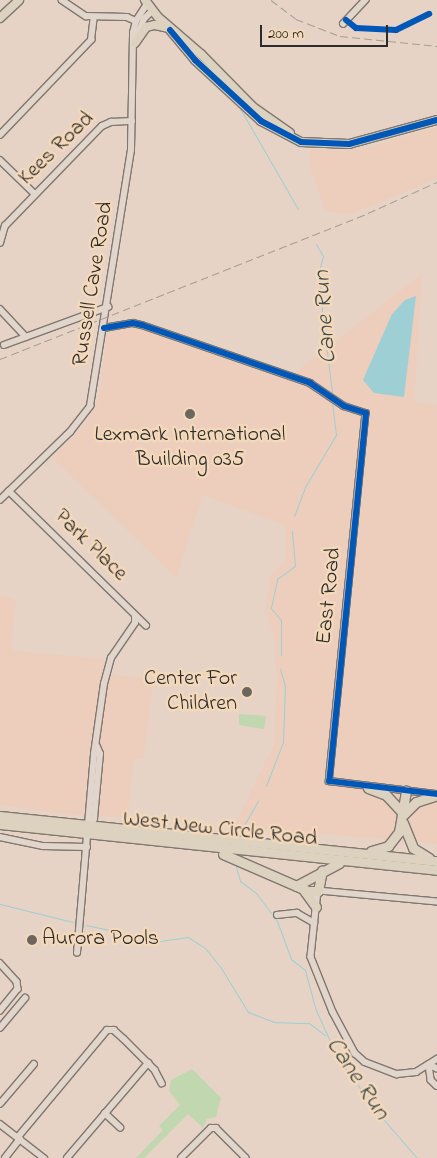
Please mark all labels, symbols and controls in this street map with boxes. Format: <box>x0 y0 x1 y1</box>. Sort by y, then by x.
scale bar <box>262 15 390 47</box>
text: 200 m <box>268 23 304 45</box>
street label: Kees Road <box>14 107 100 191</box>
street label: Russell Cave Road <box>68 200 120 368</box>
water label: Cane Run <box>308 269 344 365</box>
marker: Lexmark International Building 035 <box>184 408 196 420</box>
place label: Lexmark International Building 035 <box>95 422 285 474</box>
street label: Park Place <box>48 505 132 587</box>
street label: East Road <box>312 546 348 646</box>
place label: Center For Children <box>144 666 237 718</box>
marker: Center For Children <box>241 686 253 698</box>
street label: West New Circle Road <box>122 807 318 853</box>
place label: Aurora Pools <box>42 927 159 953</box>
marker: Aurora Pools <box>26 934 38 946</box>
water label: Cane Run <box>319 1032 395 1126</box>

